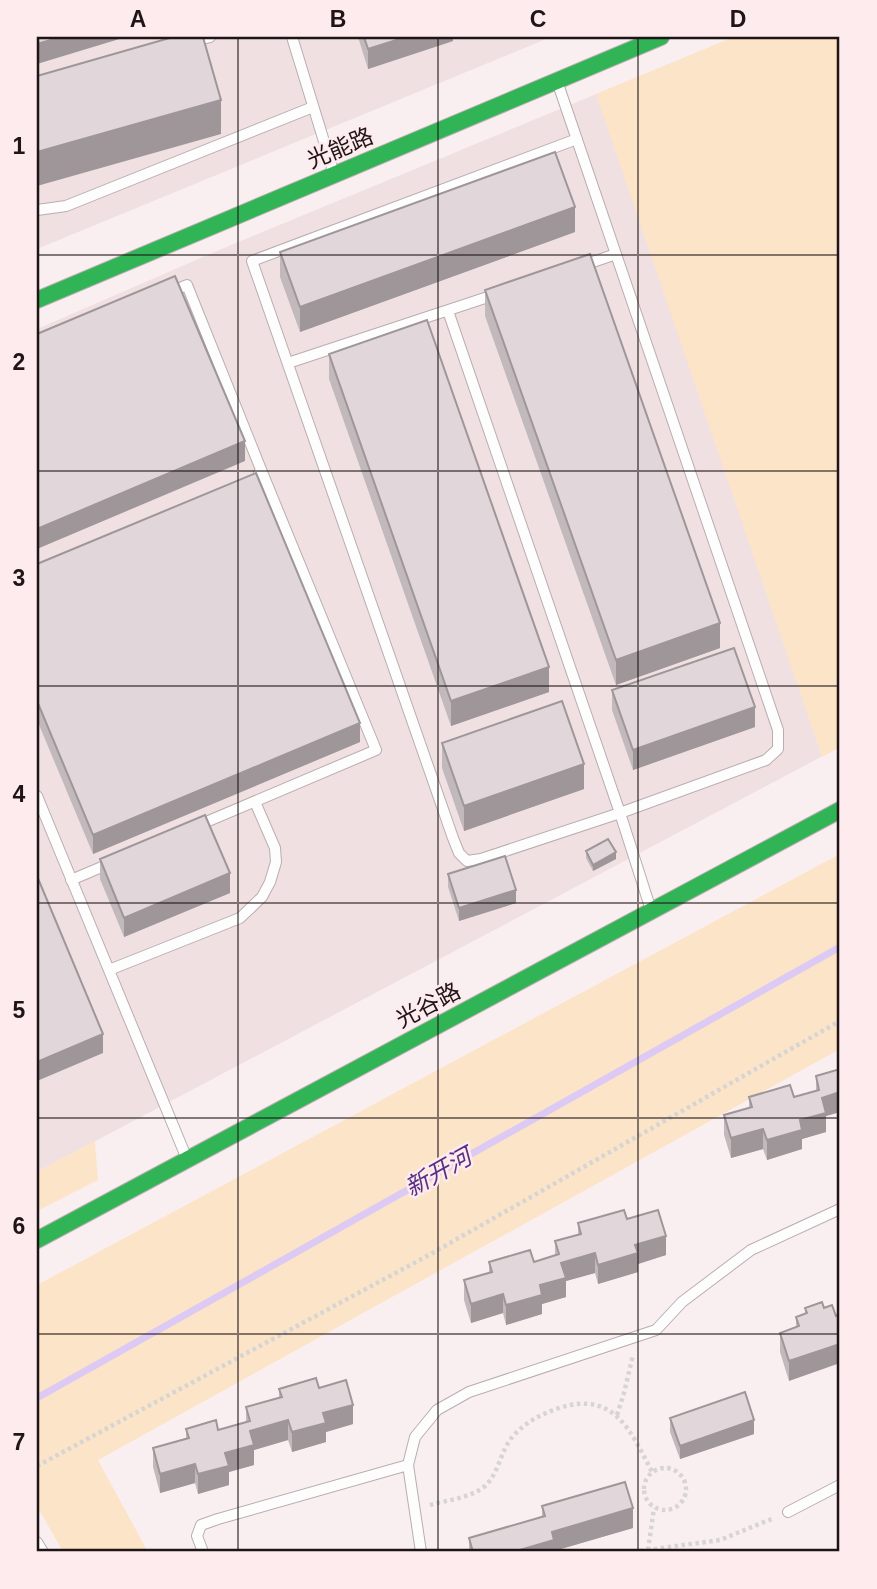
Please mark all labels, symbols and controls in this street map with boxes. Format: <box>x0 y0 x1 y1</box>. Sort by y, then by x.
text: A <box>130 6 146 32</box>
text: B <box>330 6 346 32</box>
text: C <box>530 6 546 32</box>
text: D <box>730 6 746 32</box>
street label: 光能路 <box>303 123 377 173</box>
text: 1 <box>13 133 26 159</box>
text: 2 <box>13 349 25 375</box>
text: 3 <box>13 565 25 591</box>
text: 4 <box>13 781 26 807</box>
street label: 光谷路 <box>391 977 465 1033</box>
text: 5 <box>13 997 26 1023</box>
water label: 新开河 <box>400 1141 480 1201</box>
text: 6 <box>13 1213 25 1239</box>
text: 7 <box>13 1429 25 1455</box>

